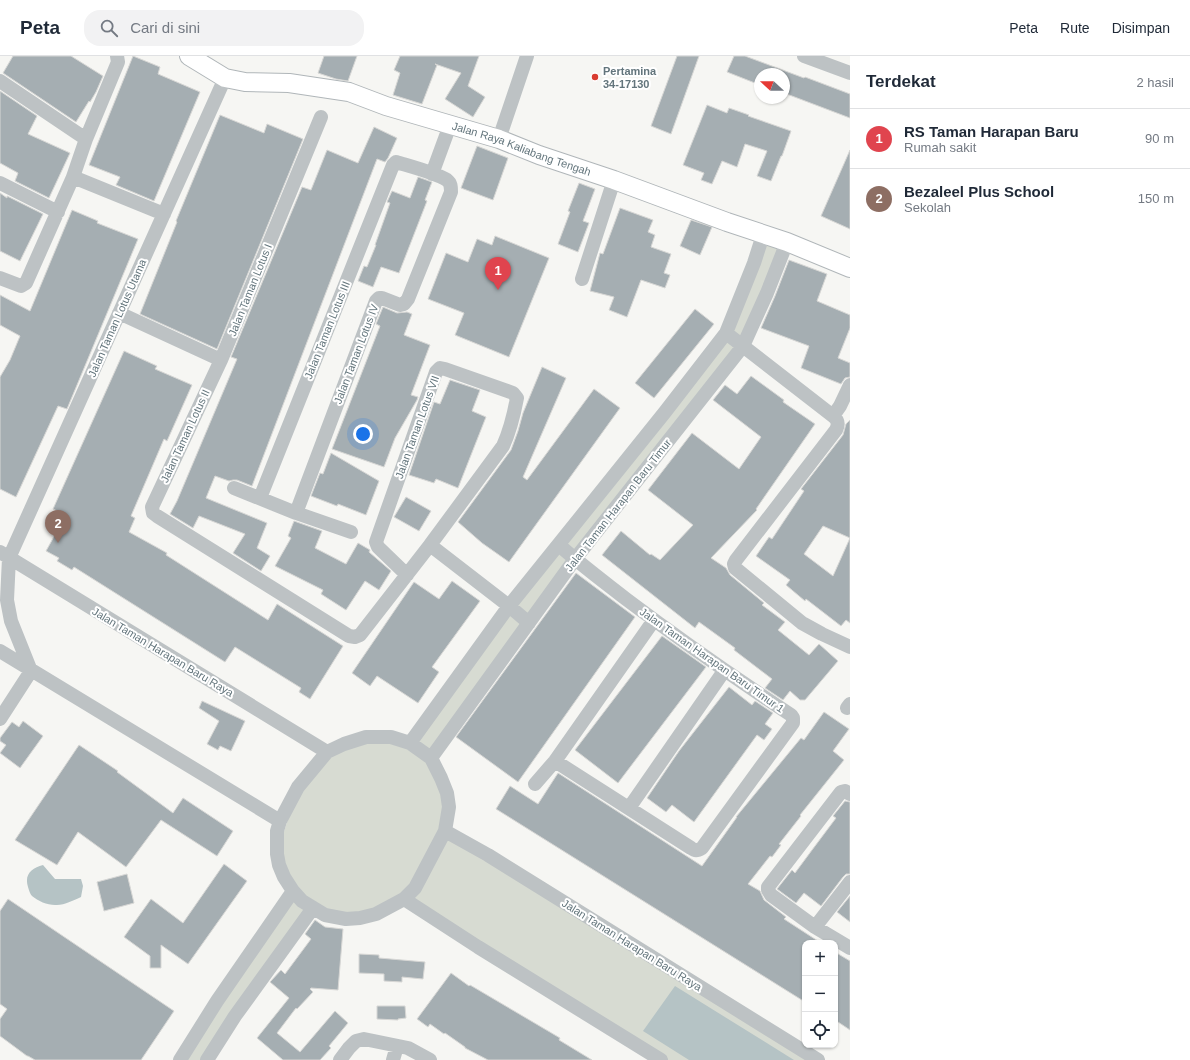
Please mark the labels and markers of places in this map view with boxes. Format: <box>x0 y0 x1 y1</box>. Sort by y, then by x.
place label: Pertamina 34-17130 <box>603 65 657 90</box>
marker: Pertamina 34-17130 <box>590 72 600 82</box>
pin: 1 <box>485 257 511 290</box>
pin: 2 <box>45 510 71 543</box>

